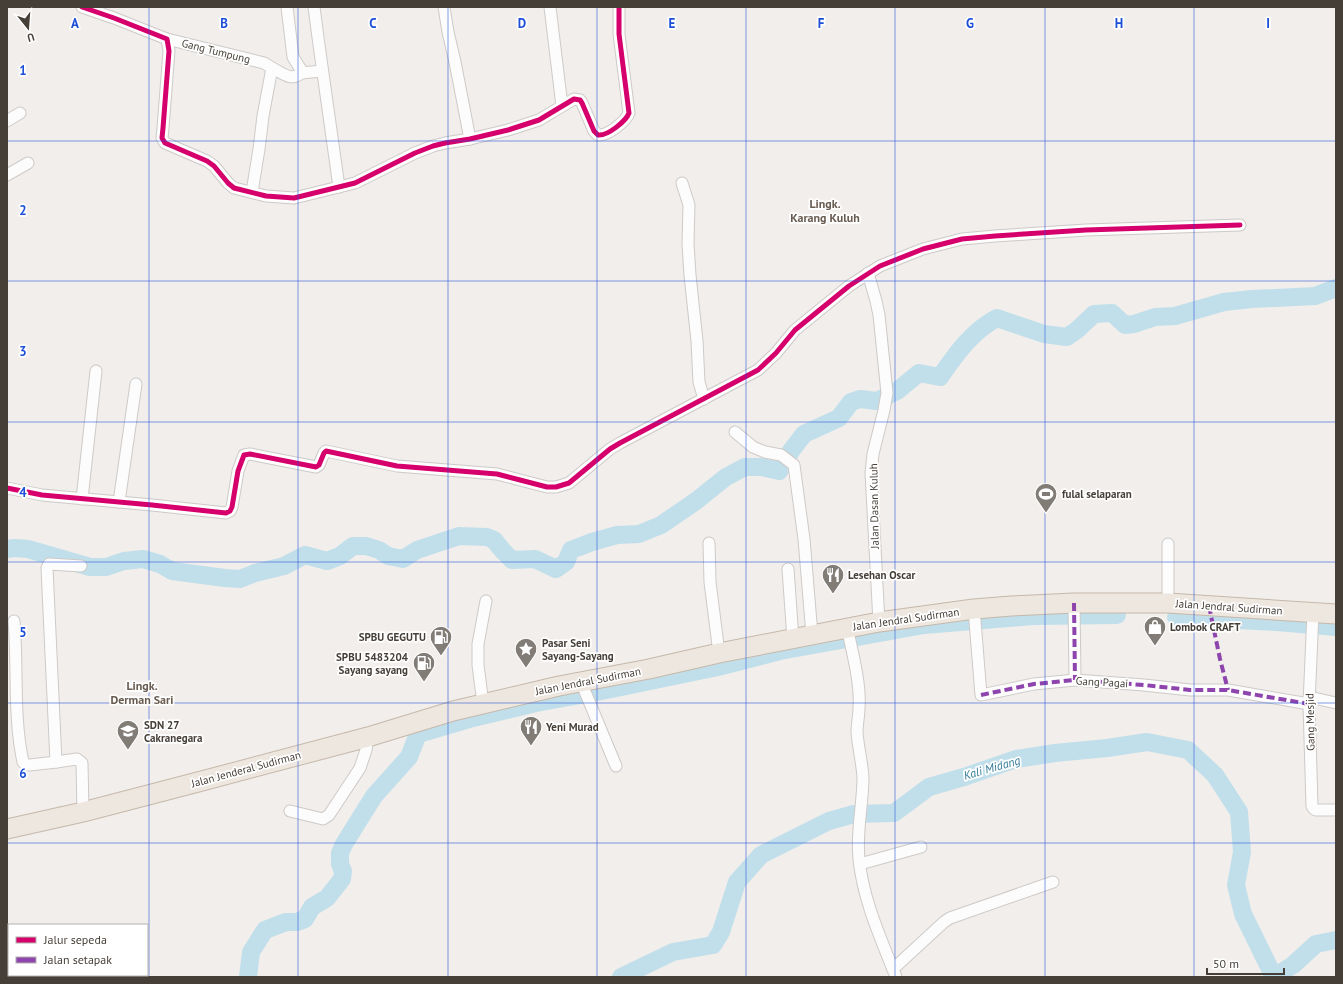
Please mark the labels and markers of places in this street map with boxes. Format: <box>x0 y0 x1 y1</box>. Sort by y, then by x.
sports icon: fulal selaparan <box>1033 481 1059 514</box>
place label: fulal selaparan <box>1062 487 1132 501</box>
restaurant icon: Lesehan Oscar <box>820 562 846 595</box>
place label: Lesehan Oscar <box>848 568 915 582</box>
shop icon: Lombok CRAFT <box>1142 614 1168 647</box>
place label: Lombok CRAFT <box>1170 620 1241 634</box>
fuel station icon: SPBU GEGUTU <box>428 624 454 657</box>
place label: SPBU GEGUTU <box>359 630 426 644</box>
place icon: Pasar Seni Sayang-Sayang <box>513 636 539 669</box>
place label: Pasar Seni Sayang-Sayang <box>542 636 614 663</box>
place label: SPBU 5483204 Sayang sayang <box>336 650 409 677</box>
fuel station icon: SPBU 5483204 Sayang sayang <box>411 650 437 683</box>
restaurant icon: Yeni Murad <box>518 714 544 747</box>
school or university icon: SDN 27 Cakranegara <box>115 718 141 751</box>
place label: SDN 27 Cakranegara <box>144 718 202 745</box>
place label: Yeni Murad <box>545 720 599 734</box>

